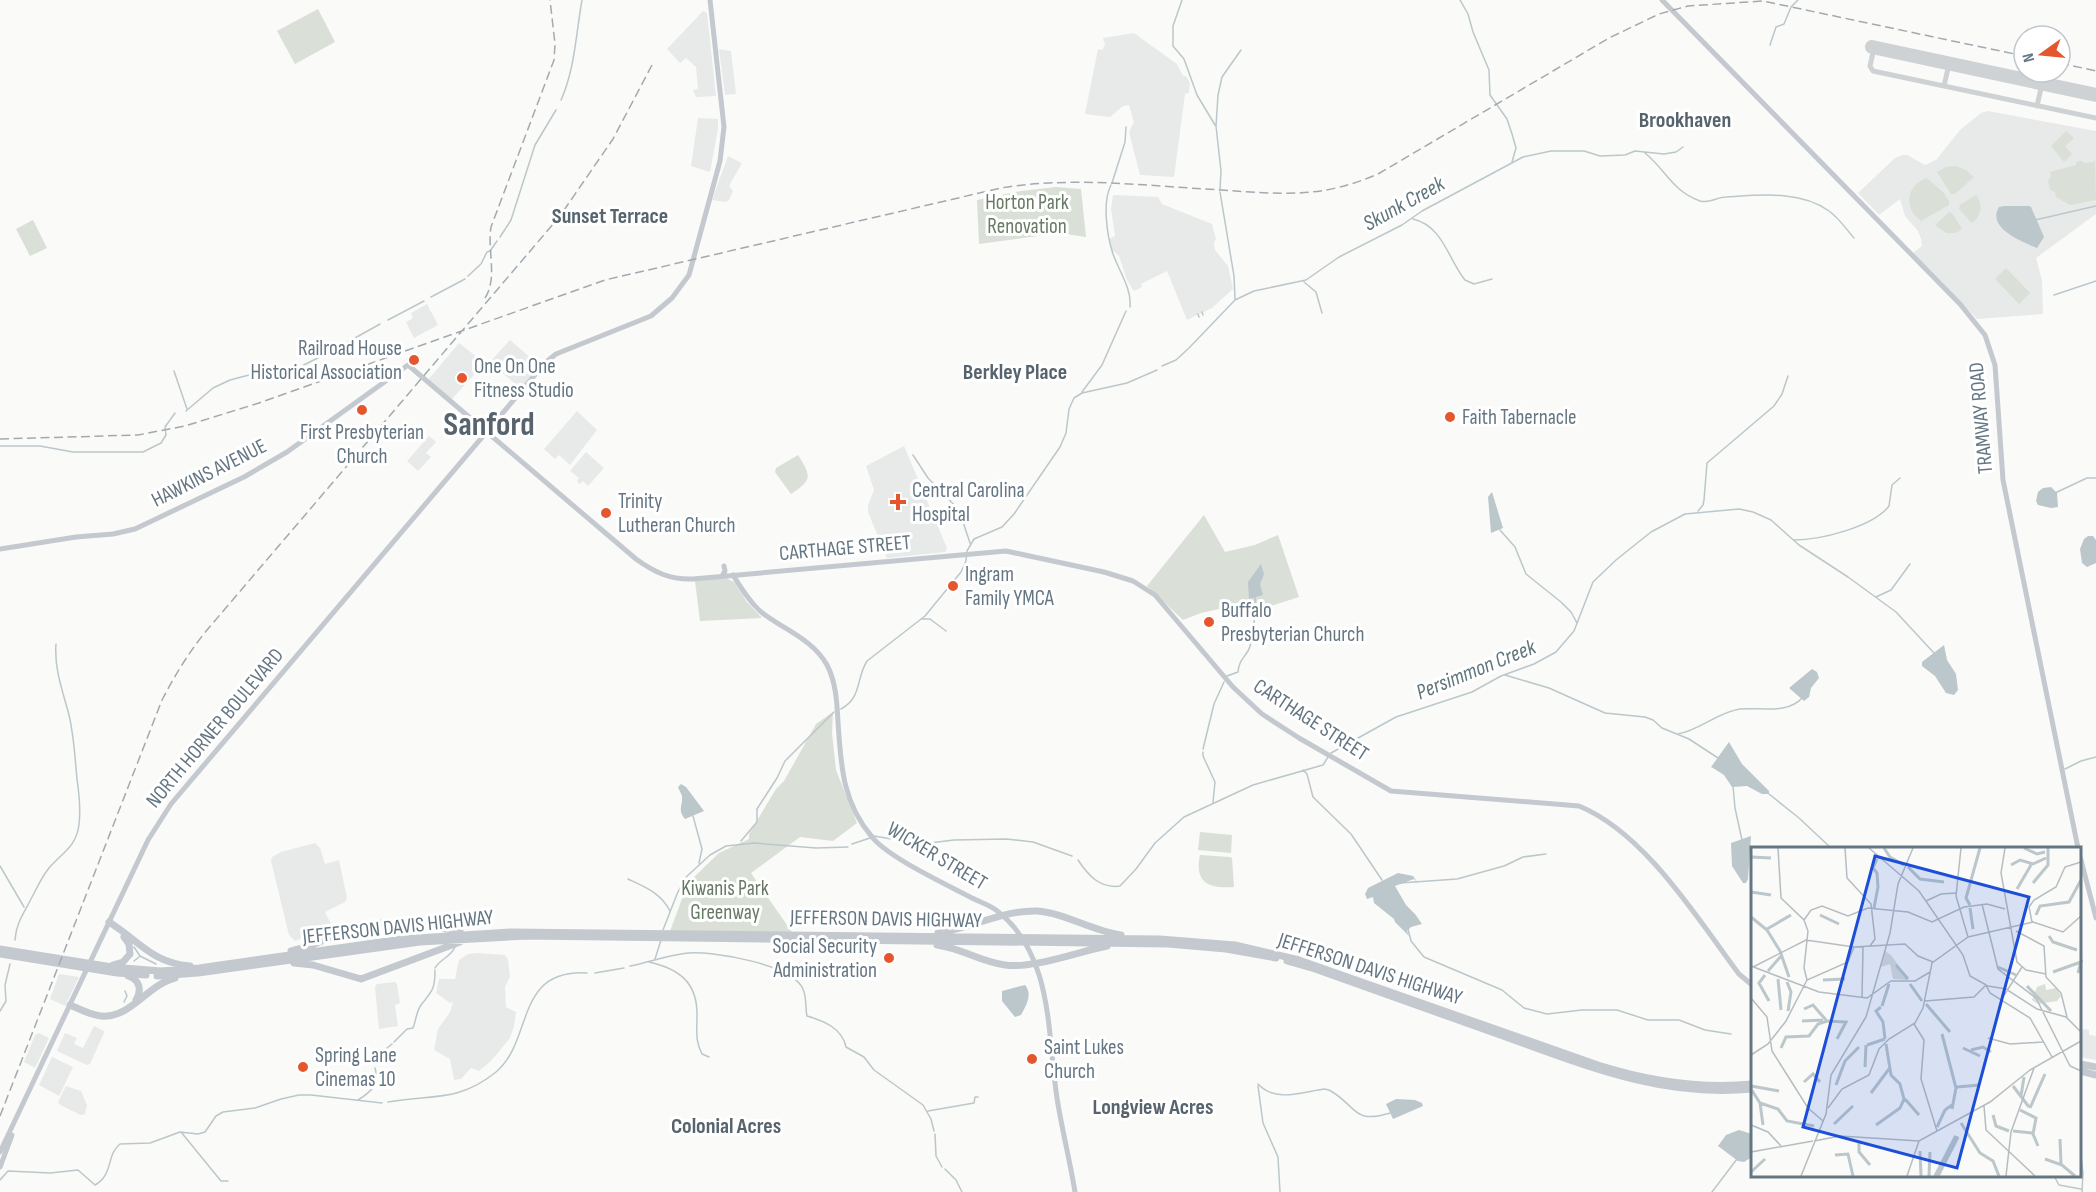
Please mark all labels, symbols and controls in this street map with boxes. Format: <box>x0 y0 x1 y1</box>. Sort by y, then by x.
north arrow <box>2012 24 2072 84</box>
text: N <box>2019 51 2039 64</box>
district label: Brookhaven <box>1639 107 1731 134</box>
water label: Skunk Creek <box>1359 170 1450 237</box>
park label: Horton Park Renovation <box>985 190 1069 239</box>
district label: Sunset Terrace <box>552 203 668 230</box>
place label: Railroad House Historical Association <box>251 336 402 385</box>
marker: Railroad House Historical Association <box>407 353 421 367</box>
place label: One On One Fitness Studio <box>474 354 574 403</box>
district label: Berkley Place <box>963 359 1067 386</box>
street label: TRAMWAY ROAD <box>1964 361 1998 475</box>
marker: One On One Fitness Studio <box>455 371 469 385</box>
marker: First Presbyterian Church <box>355 403 369 417</box>
district label: Sanford <box>443 405 535 445</box>
place label: Faith Tabernacle <box>1462 405 1577 430</box>
marker: Faith Tabernacle <box>1443 410 1457 424</box>
place label: First Presbyterian Church <box>300 420 424 469</box>
street label: HAWKINS AVENUE <box>147 433 271 513</box>
place label: Central Carolina Hospital <box>912 478 1025 527</box>
place label: Trinity Lutheran Church <box>618 489 736 538</box>
marker: Central Carolina Hospital <box>889 493 907 511</box>
marker: Trinity Lutheran Church <box>599 506 613 520</box>
street label: CARTHAGE STREET <box>778 530 912 566</box>
place label: Ingram Family YMCA <box>965 562 1055 611</box>
marker: Ingram Family YMCA <box>946 579 960 593</box>
place label: Buffalo Presbyterian Church <box>1221 598 1364 647</box>
marker: Buffalo Presbyterian Church <box>1202 615 1216 629</box>
water label: Persimmon Creek <box>1412 634 1540 706</box>
street label: NORTH HORNER BOULEVARD <box>141 643 289 813</box>
street label: CARTHAGE STREET <box>1249 674 1374 767</box>
street label: WICKER STREET <box>883 816 992 896</box>
inset map <box>1751 847 2081 1177</box>
park label: Kiwanis Park Greenway <box>681 876 769 925</box>
street label: JEFFERSON DAVIS HIGHWAY <box>300 905 495 950</box>
street label: JEFFERSON DAVIS HIGHWAY <box>789 905 982 933</box>
street label: JEFFERSON DAVIS HIGHWAY <box>1274 927 1465 1011</box>
place label: Social Security Administration <box>773 934 877 983</box>
marker: Social Security Administration <box>882 951 896 965</box>
place label: Saint Lukes Church <box>1044 1035 1124 1084</box>
place label: Spring Lane Cinemas 10 <box>315 1043 397 1092</box>
marker: Saint Lukes Church <box>1025 1052 1039 1066</box>
marker: Spring Lane Cinemas 10 <box>296 1060 310 1074</box>
district label: Longview Acres <box>1093 1094 1213 1121</box>
district label: Colonial Acres <box>671 1113 781 1140</box>

